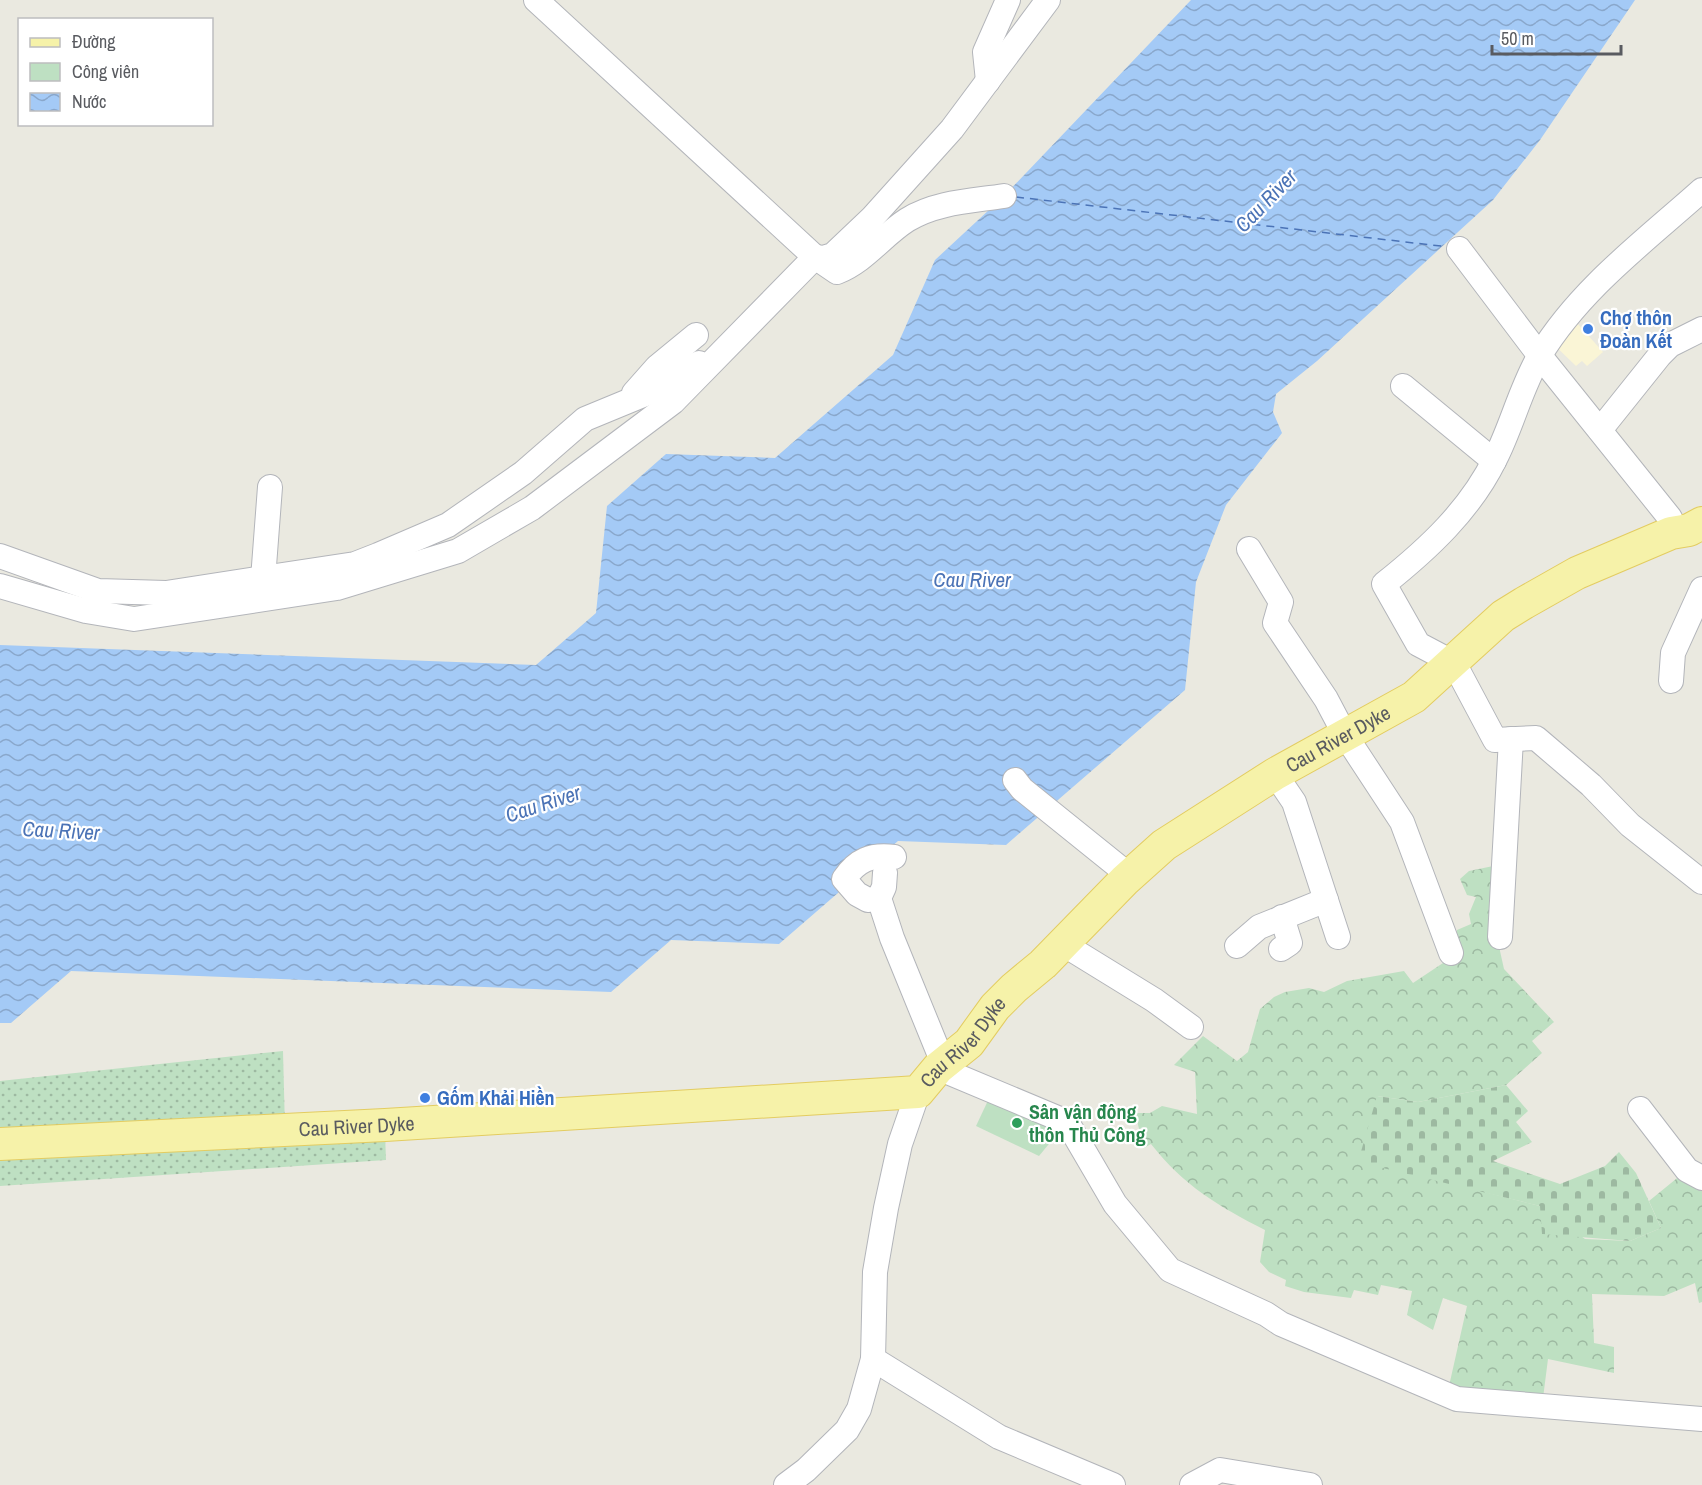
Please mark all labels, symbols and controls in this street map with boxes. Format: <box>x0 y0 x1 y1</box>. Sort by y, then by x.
legend <box>18 18 213 126</box>
scale bar <box>1492 18 1621 56</box>
text: 50 m <box>1501 26 1534 51</box>
text: Đường <box>72 29 116 54</box>
text: Công viên <box>72 59 139 84</box>
text: Nước <box>72 89 106 114</box>
water label: Cau River <box>1228 162 1304 239</box>
place label: Chợ thôn Đoàn Kết <box>1600 304 1673 354</box>
marker: Chợ thôn Đoàn Kết <box>1581 322 1595 336</box>
water label: Cau River <box>933 565 1012 594</box>
street label: Cau River Dyke <box>1281 699 1395 779</box>
water label: Cau River <box>502 777 585 829</box>
water label: Cau River <box>22 814 102 847</box>
street label: Cau River Dyke <box>913 990 1011 1093</box>
place label: Gốm Khải Hiền <box>437 1084 555 1111</box>
marker: Gốm Khải Hiền <box>418 1091 432 1105</box>
place label: Sân vận động thôn Thủ Công <box>1029 1098 1146 1148</box>
street label: Cau River Dyke <box>298 1109 415 1142</box>
marker: Sân vận động thôn Thủ Công <box>1010 1116 1024 1130</box>

